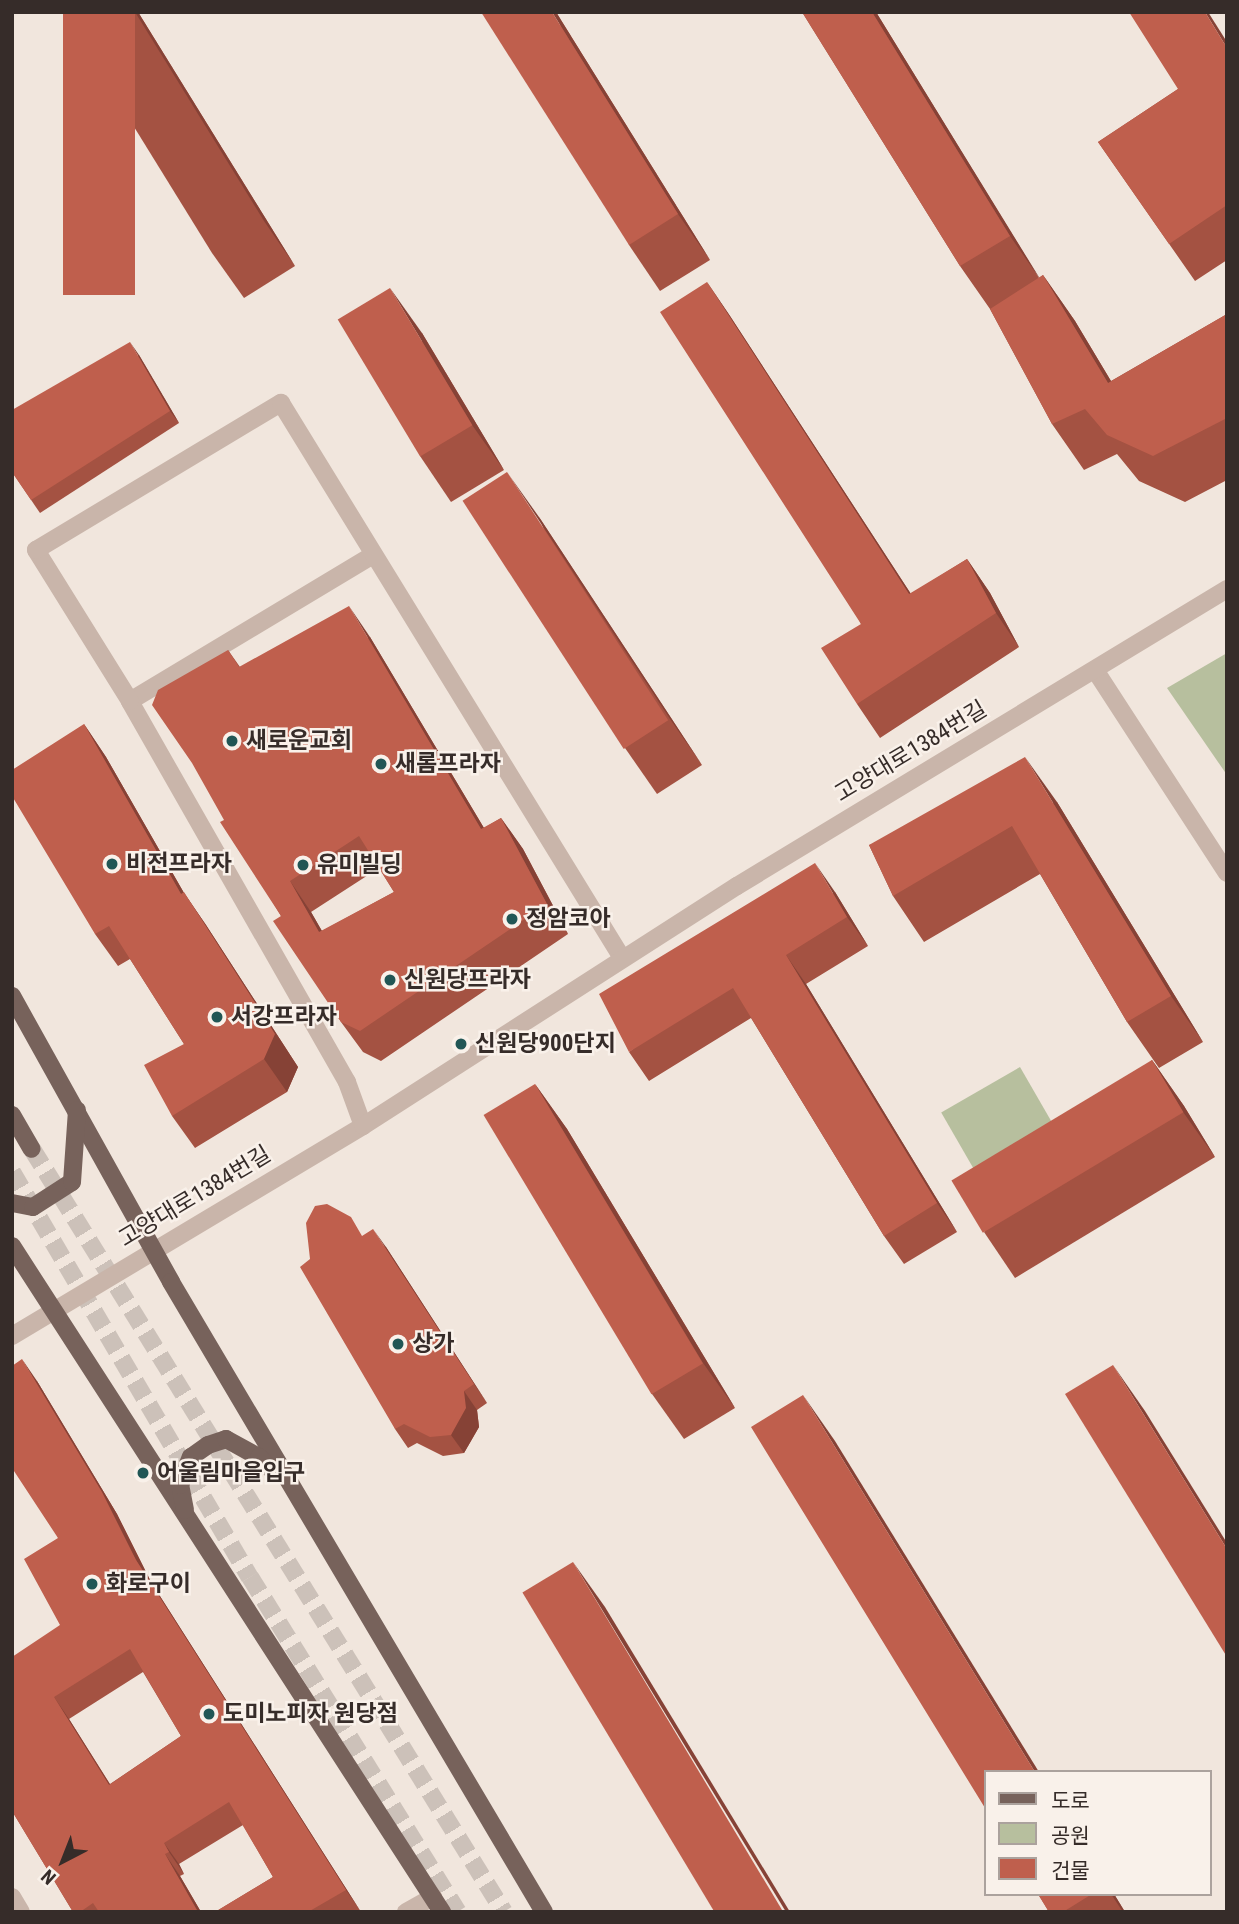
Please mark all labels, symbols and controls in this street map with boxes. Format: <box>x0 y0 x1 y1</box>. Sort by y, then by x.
street label: 고양대로1384번길 <box>830 696 992 808</box>
place label: 새로운교회 <box>246 727 352 755</box>
marker: 새로운교회 <box>224 733 240 749</box>
place label: 새롬프라자 <box>395 750 501 778</box>
marker: 새롬프라자 <box>373 756 389 772</box>
place label: 비전프라자 <box>126 850 232 878</box>
place label: 유미빌딩 <box>317 851 402 879</box>
marker: 비전프라자 <box>104 856 120 872</box>
marker: 유미빌딩 <box>295 857 311 873</box>
place label: 정암코아 <box>526 905 611 933</box>
marker: 정암코아 <box>504 911 520 927</box>
place label: 신원당프라자 <box>404 966 531 994</box>
marker: 신원당프라자 <box>382 972 398 988</box>
place label: 서강프라자 <box>231 1003 337 1031</box>
marker: 서강프라자 <box>209 1009 225 1025</box>
place label: 신원당900단지 <box>475 1030 616 1058</box>
marker: 신원당900단지 <box>453 1036 469 1052</box>
street label: 고양대로1384번길 <box>114 1141 276 1253</box>
place label: 상가 <box>412 1330 454 1358</box>
marker: 상가 <box>390 1336 406 1352</box>
place label: 어울림마을입구 <box>157 1459 305 1487</box>
marker: 어울림마을입구 <box>135 1465 151 1481</box>
place label: 화로구이 <box>106 1570 191 1598</box>
marker: 화로구이 <box>84 1576 100 1592</box>
place label: 도미노피자 원당점 <box>223 1700 398 1728</box>
marker: 도미노피자 원당점 <box>201 1706 217 1722</box>
legend <box>984 1770 1211 1896</box>
text: 도로 <box>1051 1789 1090 1813</box>
text: 공원 <box>1051 1824 1090 1848</box>
north arrow <box>28 1826 98 1896</box>
text: 건물 <box>1051 1859 1090 1883</box>
text: N <box>37 1865 61 1889</box>

